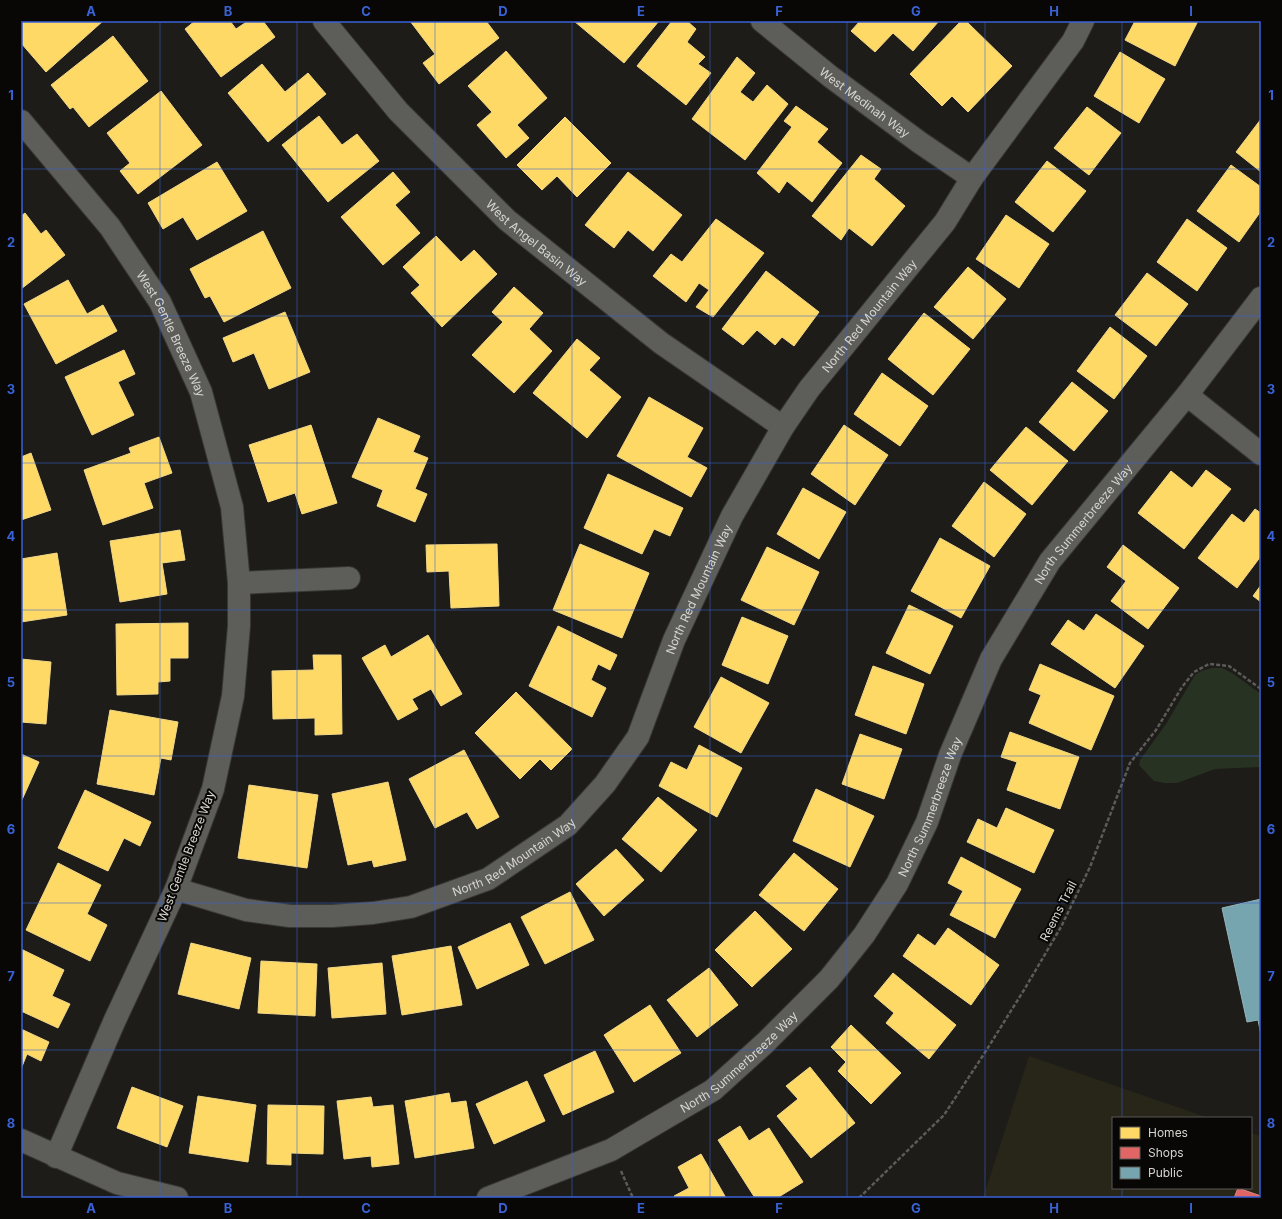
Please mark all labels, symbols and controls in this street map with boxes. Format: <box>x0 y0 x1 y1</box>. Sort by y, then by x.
text: A <box>86 3 96 19</box>
text: B <box>224 3 233 19</box>
text: C <box>361 3 371 19</box>
text: D <box>498 3 508 19</box>
text: E <box>637 3 645 19</box>
text: F <box>775 3 783 19</box>
text: G <box>911 3 921 19</box>
text: H <box>1049 3 1059 19</box>
text: I <box>1189 3 1193 19</box>
street label: West Medinah Way <box>817 63 913 141</box>
text: 1 <box>8 87 14 103</box>
text: 1 <box>1268 87 1274 103</box>
street label: West Angel Basin Way <box>483 196 591 289</box>
text: 2 <box>7 234 15 250</box>
text: 2 <box>1267 234 1275 250</box>
street label: North Red Mountain Way <box>818 256 920 375</box>
street label: West Gentle Breeze Way <box>134 268 209 398</box>
text: 3 <box>7 381 15 397</box>
text: 3 <box>1267 381 1275 397</box>
street label: North Summerbreeze Way <box>1030 460 1135 587</box>
street label: North Red Mountain Way <box>662 521 735 656</box>
text: 4 <box>7 528 16 544</box>
text: 4 <box>1267 528 1276 544</box>
text: 5 <box>7 674 15 690</box>
text: 5 <box>1267 674 1275 690</box>
street label: North Summerbreeze Way <box>894 734 965 879</box>
street label: West Gentle Breeze Way <box>154 788 218 924</box>
street label: North Red Mountain Way <box>450 814 579 899</box>
text: 6 <box>7 821 15 837</box>
text: 6 <box>1267 821 1275 837</box>
street label: Reems Trail <box>1036 878 1080 944</box>
text: 7 <box>7 968 15 984</box>
text: 7 <box>1267 968 1275 984</box>
street label: North Summerbreeze Way <box>677 1008 800 1115</box>
text: 8 <box>7 1115 15 1131</box>
text: 8 <box>1267 1115 1275 1131</box>
legend <box>1112 1117 1252 1189</box>
text: Homes <box>1148 1125 1188 1140</box>
text: Shops <box>1148 1145 1184 1160</box>
text: Public <box>1148 1165 1183 1180</box>
text: A <box>86 1200 96 1216</box>
text: B <box>224 1200 233 1216</box>
text: C <box>361 1200 371 1216</box>
text: D <box>498 1200 508 1216</box>
text: E <box>637 1200 645 1216</box>
text: F <box>775 1200 783 1216</box>
text: G <box>911 1200 921 1216</box>
text: H <box>1049 1200 1059 1216</box>
text: I <box>1189 1200 1193 1216</box>

